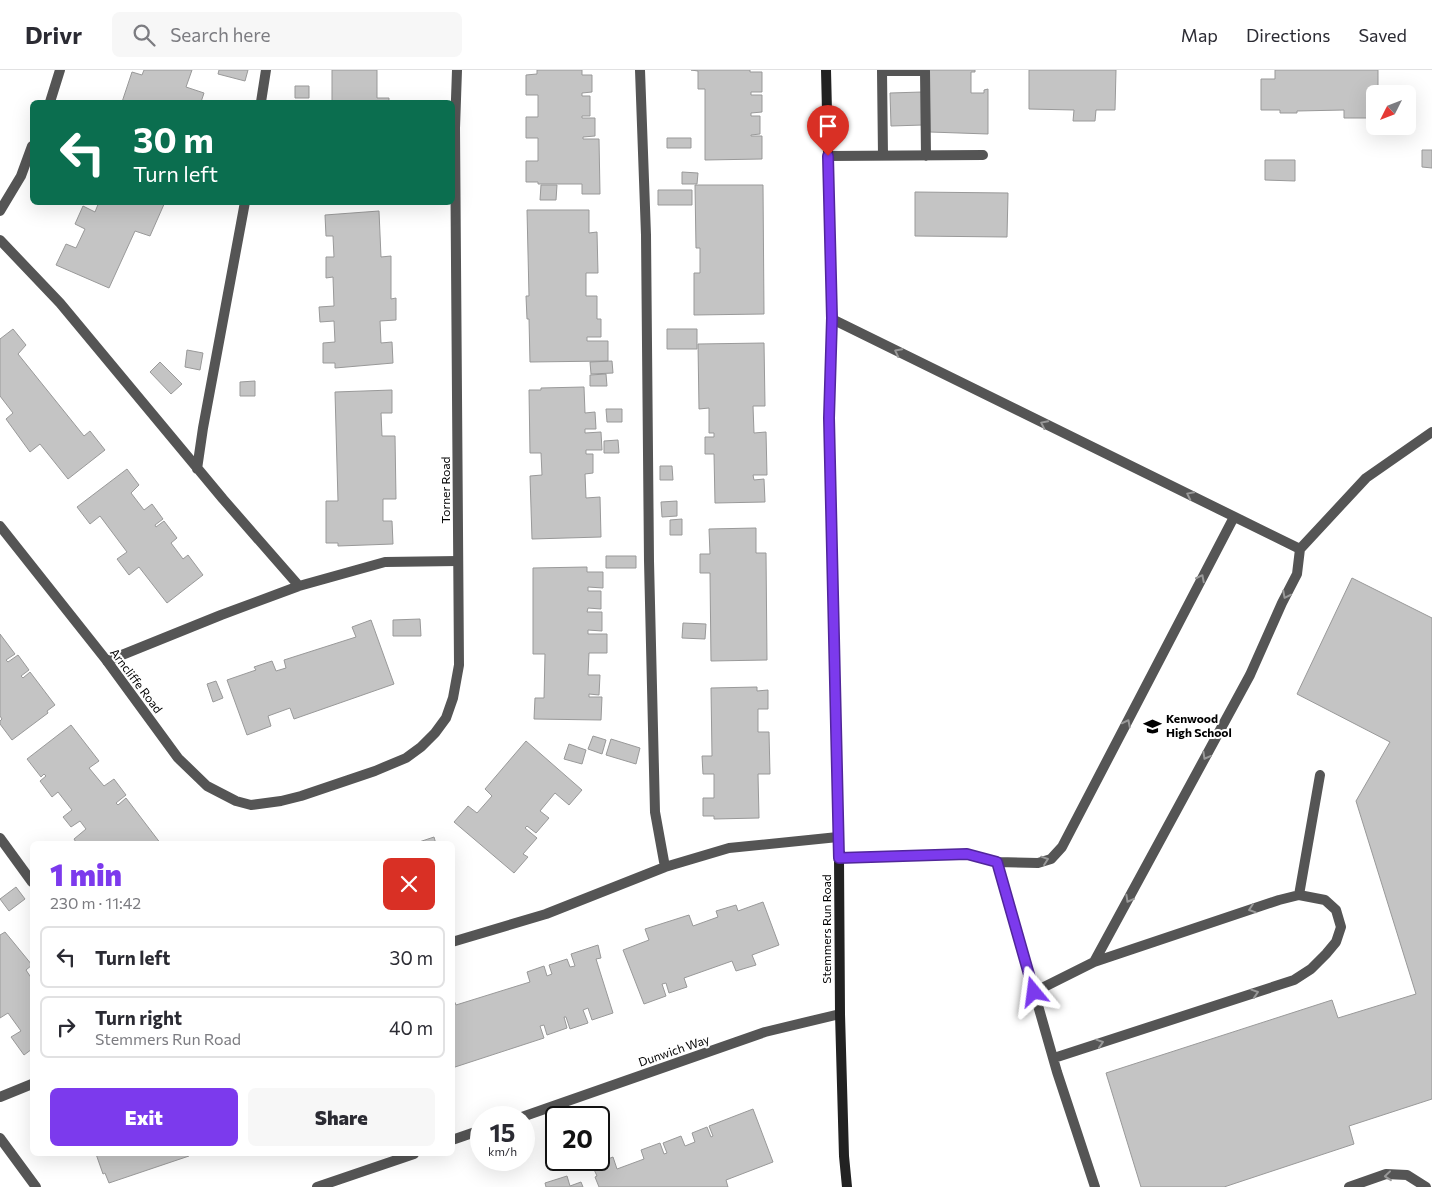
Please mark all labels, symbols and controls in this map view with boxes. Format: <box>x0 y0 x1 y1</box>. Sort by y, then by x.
search box <box>112 12 462 57</box>
text: Drivr <box>25 20 82 49</box>
icon: search <box>130 21 158 49</box>
text: Search here <box>170 23 271 46</box>
text: Map <box>1181 24 1218 46</box>
text: Directions <box>1246 24 1330 46</box>
text: Saved <box>1358 24 1407 46</box>
north arrow <box>1366 85 1416 135</box>
map controls <box>1366 85 1416 135</box>
pin <box>807 105 849 156</box>
icon: arrive <box>814 112 842 140</box>
text: 30 m <box>133 117 214 160</box>
icon: left <box>50 120 115 185</box>
text: Turn left <box>133 160 218 187</box>
one-way arrow <box>894 348 903 358</box>
one-way arrow <box>1040 420 1049 430</box>
street label: Torner Road <box>438 456 452 524</box>
one-way arrow <box>1186 491 1195 501</box>
one-way arrow <box>1195 575 1205 584</box>
one-way arrow <box>1282 590 1292 599</box>
street label: Arncliffe Road <box>108 645 166 716</box>
place label: Kenwood High School <box>1166 711 1232 739</box>
school or university icon: Kenwood High School <box>1142 716 1162 736</box>
one-way arrow <box>1121 719 1131 728</box>
one-way arrow <box>1203 751 1213 760</box>
text: 1 min <box>50 855 122 892</box>
one-way arrow <box>1040 856 1049 866</box>
button: close <box>383 858 435 910</box>
street label: Stemmers Run Road <box>819 874 833 984</box>
text: 230 m · 11:42 <box>50 893 141 912</box>
one-way arrow <box>1125 893 1135 902</box>
one-way arrow <box>1248 903 1257 913</box>
icon: left <box>52 943 80 971</box>
text: Turn left <box>95 946 170 969</box>
text: 30 m <box>390 946 433 969</box>
position arrow <box>1007 965 1059 1017</box>
one-way arrow <box>1250 988 1258 998</box>
text: Turn right <box>95 1006 182 1029</box>
icon: right <box>52 1013 80 1041</box>
text: 40 m <box>389 1016 433 1039</box>
text: Stemmers Run Road <box>95 1029 241 1048</box>
street label: Dunwich Way <box>636 1031 711 1069</box>
one-way arrow <box>1095 1039 1104 1049</box>
button: Exit <box>50 1088 238 1146</box>
button: Share <box>248 1088 435 1146</box>
speed limit sign: 20 <box>545 1106 610 1171</box>
text: 15 <box>490 1117 515 1147</box>
text: km/h <box>488 1144 517 1158</box>
one-way arrow <box>1384 1170 1392 1181</box>

